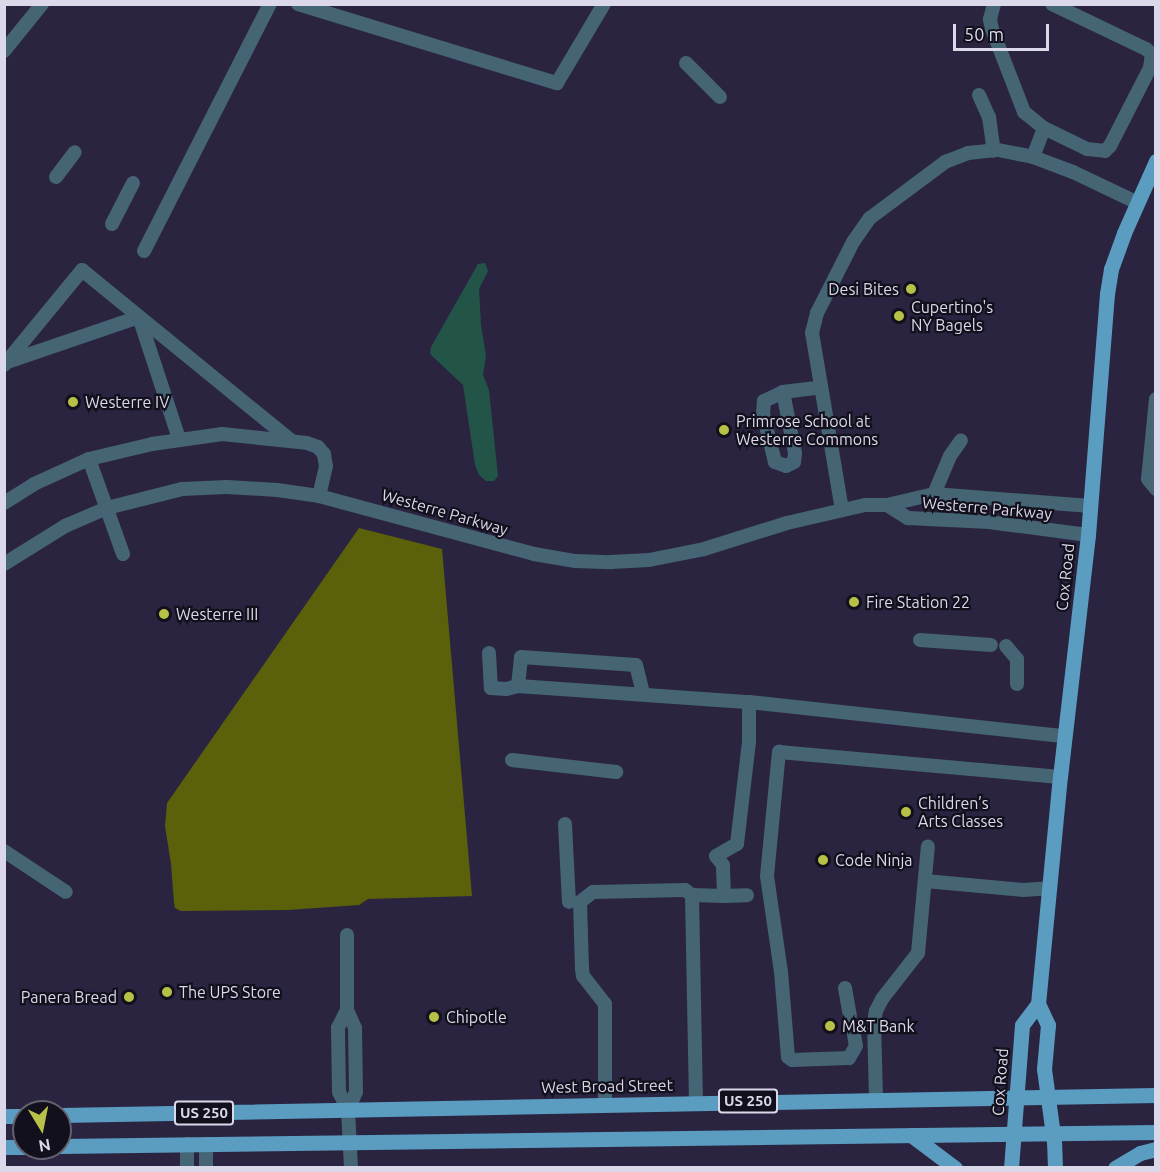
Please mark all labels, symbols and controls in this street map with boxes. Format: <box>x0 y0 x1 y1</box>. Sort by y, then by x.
scale bar <box>956 12 1052 50</box>
text: 50 m <box>964 24 1004 44</box>
place label: Desi Bites <box>828 279 899 299</box>
marker: Desi Bites <box>904 282 918 296</box>
place label: Cupertino's NY Bagels <box>911 297 993 335</box>
marker: Cupertino's NY Bagels <box>892 309 906 323</box>
place label: Westerre IV <box>85 392 169 412</box>
marker: Westerre IV <box>66 395 80 409</box>
place label: Primrose School at Westerre Commons <box>736 411 878 449</box>
marker: Primrose School at Westerre Commons <box>717 423 731 437</box>
street label: Westerre Parkway <box>380 485 510 539</box>
street label: Westerre Parkway <box>921 493 1053 523</box>
street label: Cox Road <box>1052 542 1078 612</box>
place label: Fire Station 22 <box>866 592 970 612</box>
marker: Fire Station 22 <box>847 595 861 609</box>
place label: Westerre III <box>176 604 258 624</box>
marker: Westerre III <box>157 607 171 621</box>
place label: Children’s Arts Classes <box>918 793 1003 831</box>
marker: Children’s Arts Classes <box>899 805 913 819</box>
place label: Code Ninja <box>835 850 913 870</box>
marker: Code Ninja <box>816 853 830 867</box>
place label: The UPS Store <box>179 982 281 1002</box>
marker: The UPS Store <box>160 985 174 999</box>
place label: Panera Bread <box>21 987 117 1007</box>
marker: Panera Bread <box>122 990 136 1004</box>
place label: Chipotle <box>446 1007 507 1027</box>
marker: Chipotle <box>427 1010 441 1024</box>
place label: M&T Bank <box>842 1016 915 1036</box>
marker: M&T Bank <box>823 1019 837 1033</box>
street label: Cox Road <box>988 1048 1012 1116</box>
street label: West Broad Street <box>541 1075 673 1097</box>
road number: US 250 <box>718 1089 778 1113</box>
north arrow <box>12 1100 72 1160</box>
road number: US 250 <box>174 1101 234 1125</box>
text: N <box>37 1136 52 1156</box>

